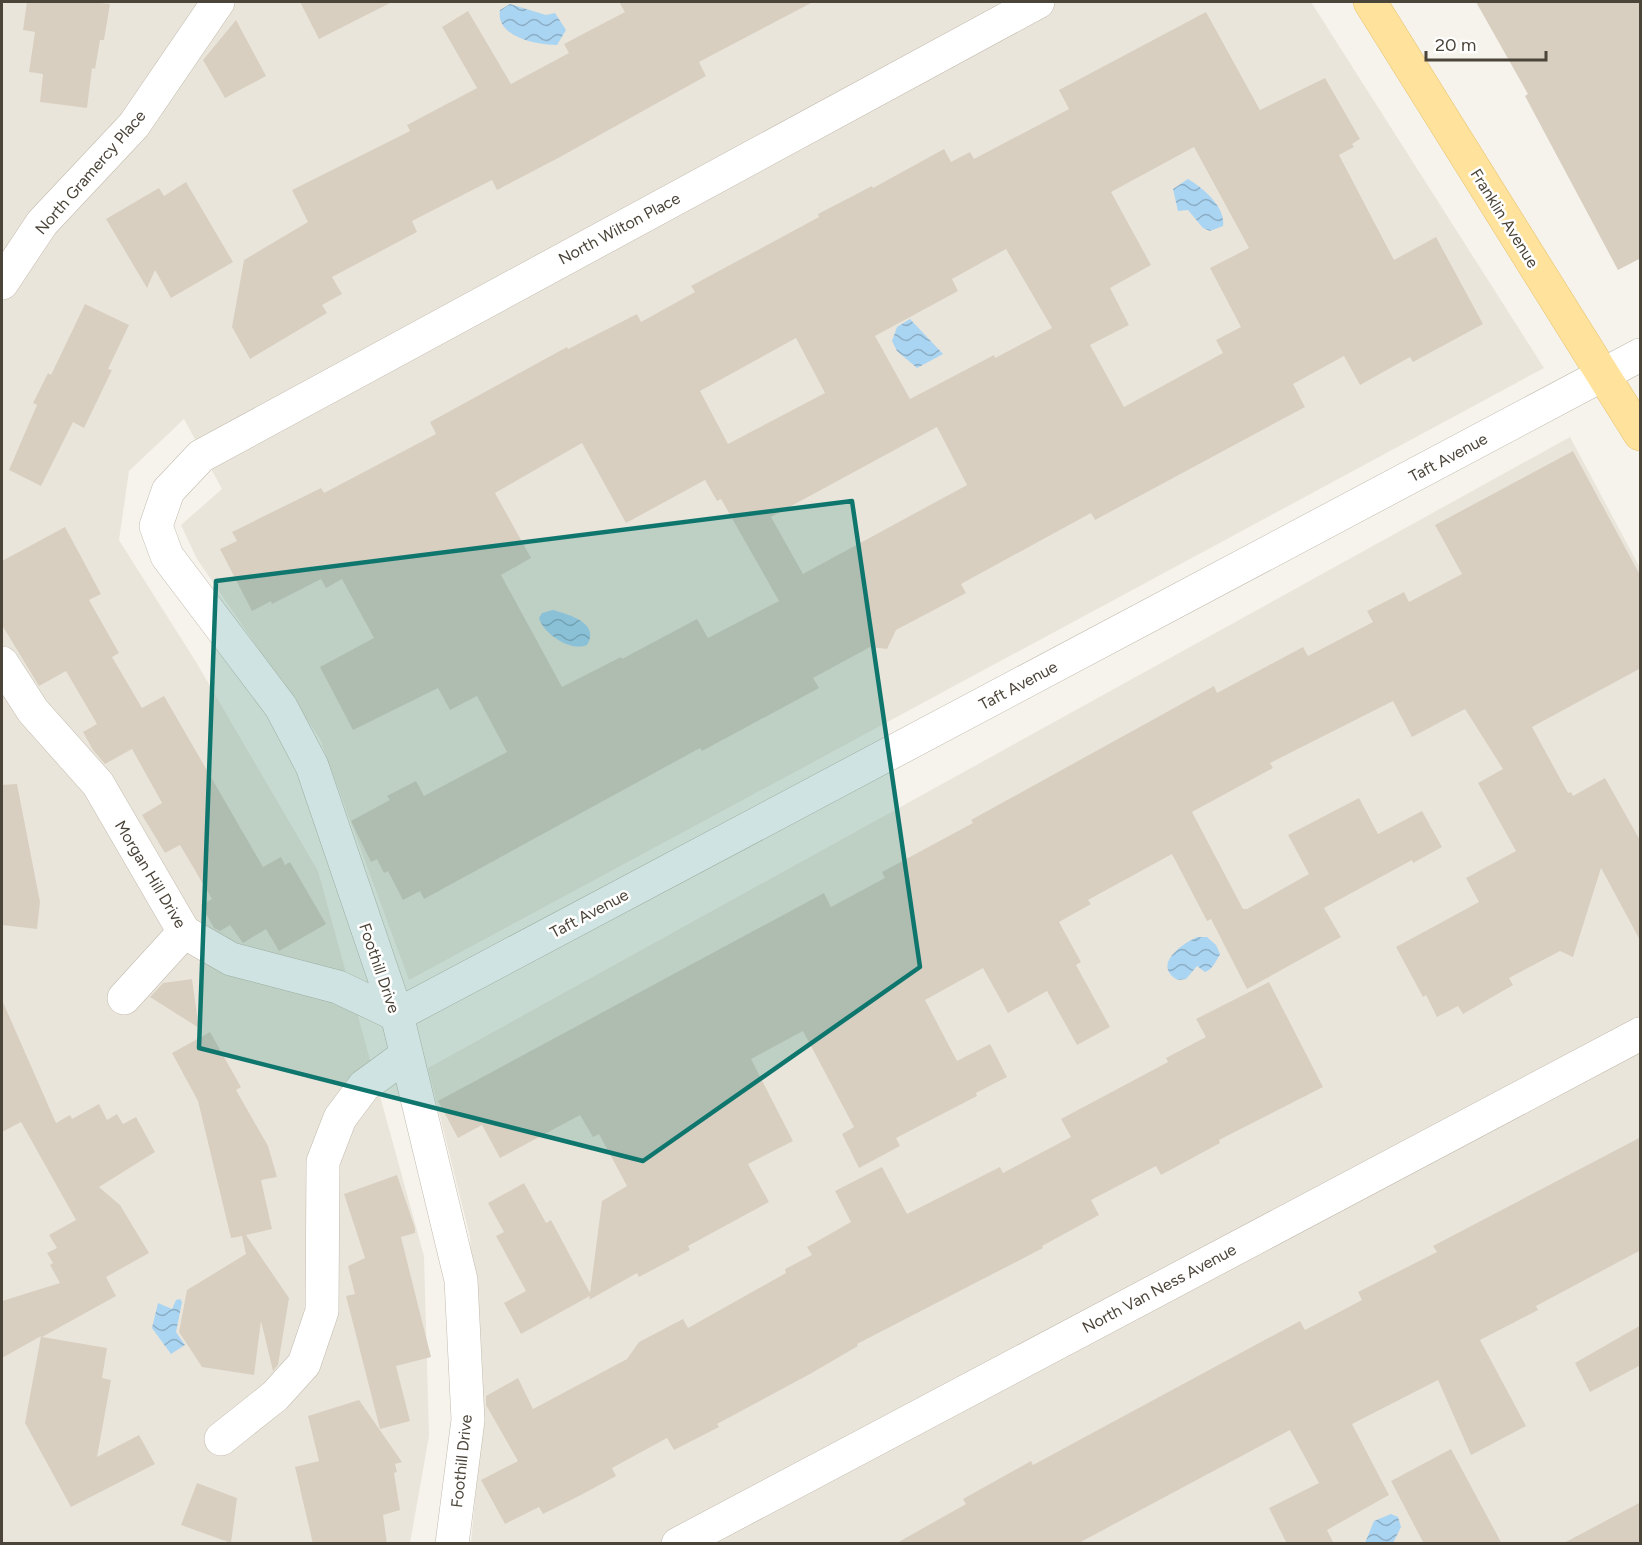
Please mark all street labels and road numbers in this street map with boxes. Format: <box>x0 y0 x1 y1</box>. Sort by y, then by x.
street label: North Gramercy Place <box>31 106 150 238</box>
street label: Franklin Avenue <box>1467 165 1543 271</box>
street label: North Wilton Place <box>555 188 684 269</box>
street label: Taft Avenue <box>1406 429 1491 486</box>
street label: Taft Avenue <box>976 657 1061 714</box>
street label: Morgan Hill Drive <box>111 817 190 932</box>
street label: Taft Avenue <box>547 885 632 942</box>
street label: Foothill Drive <box>355 921 404 1016</box>
street label: North Van Ness Avenue <box>1079 1240 1240 1337</box>
street label: Foothill Drive <box>447 1413 476 1509</box>

